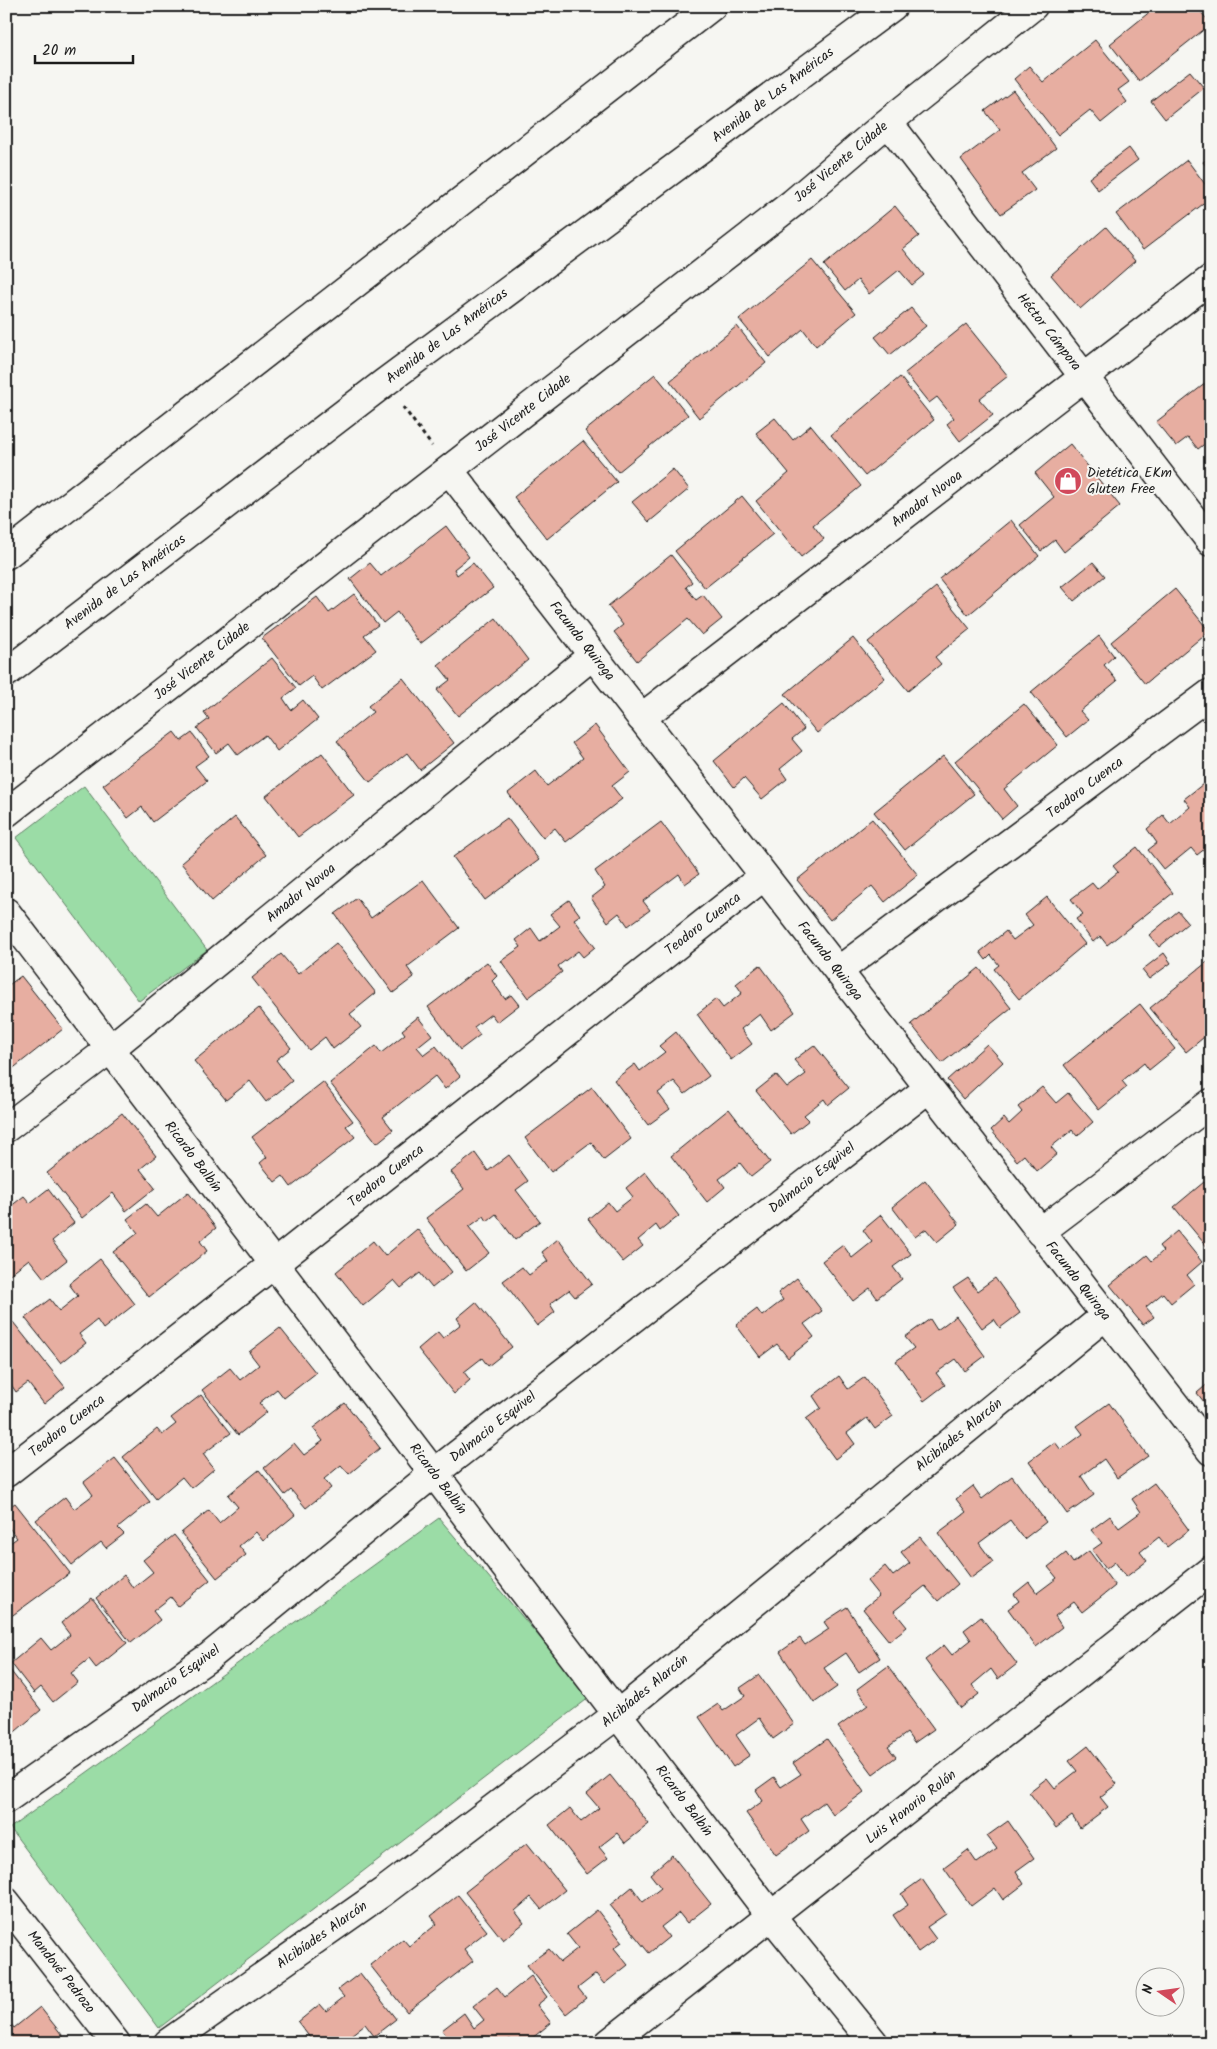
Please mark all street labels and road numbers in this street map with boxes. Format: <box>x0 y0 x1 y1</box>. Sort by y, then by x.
street label: Avenida de Las Américas <box>707 42 839 148</box>
street label: José Vicente Cidade <box>789 115 894 208</box>
street label: Avenida de Las Américas <box>381 283 513 389</box>
street label: Héctor Cámpora <box>1011 288 1087 376</box>
street label: José Vicente Cidade <box>470 368 577 458</box>
street label: Amador Novoa <box>887 465 967 533</box>
street label: Avenida de Las Américas <box>59 529 191 635</box>
street label: Facundo Quiroga <box>544 596 620 686</box>
street label: José Vicente Cidade <box>149 616 256 706</box>
street label: Teodoro Cuenca <box>1042 752 1128 824</box>
street label: Amador Novoa <box>261 858 341 928</box>
street label: Teodoro Cuenca <box>660 887 746 961</box>
street label: Facundo Quiroga <box>792 916 868 1006</box>
street label: Ricardo Balbín <box>159 1116 227 1198</box>
street label: Dalmacio Esquivel <box>764 1137 860 1219</box>
street label: Teodoro Cuenca <box>343 1139 429 1213</box>
street label: Facundo Quiroga <box>1040 1236 1116 1326</box>
street label: Dalmacio Esquivel <box>445 1386 541 1468</box>
street label: Teodoro Cuenca <box>24 1389 110 1463</box>
street label: Alcibíades Alarcón <box>911 1393 1007 1477</box>
street label: Ricardo Balbín <box>404 1438 472 1520</box>
street label: Dalmacio Esquivel <box>127 1639 225 1719</box>
street label: Alcibíades Alarcón <box>597 1649 693 1733</box>
street label: Ricardo Balbín <box>650 1760 718 1842</box>
street label: Luis Honorio Rolón <box>861 1764 961 1850</box>
street label: Alcibíades Alarcón <box>272 1895 372 1975</box>
street label: Mandové Pedrozo <box>21 1926 101 2018</box>

